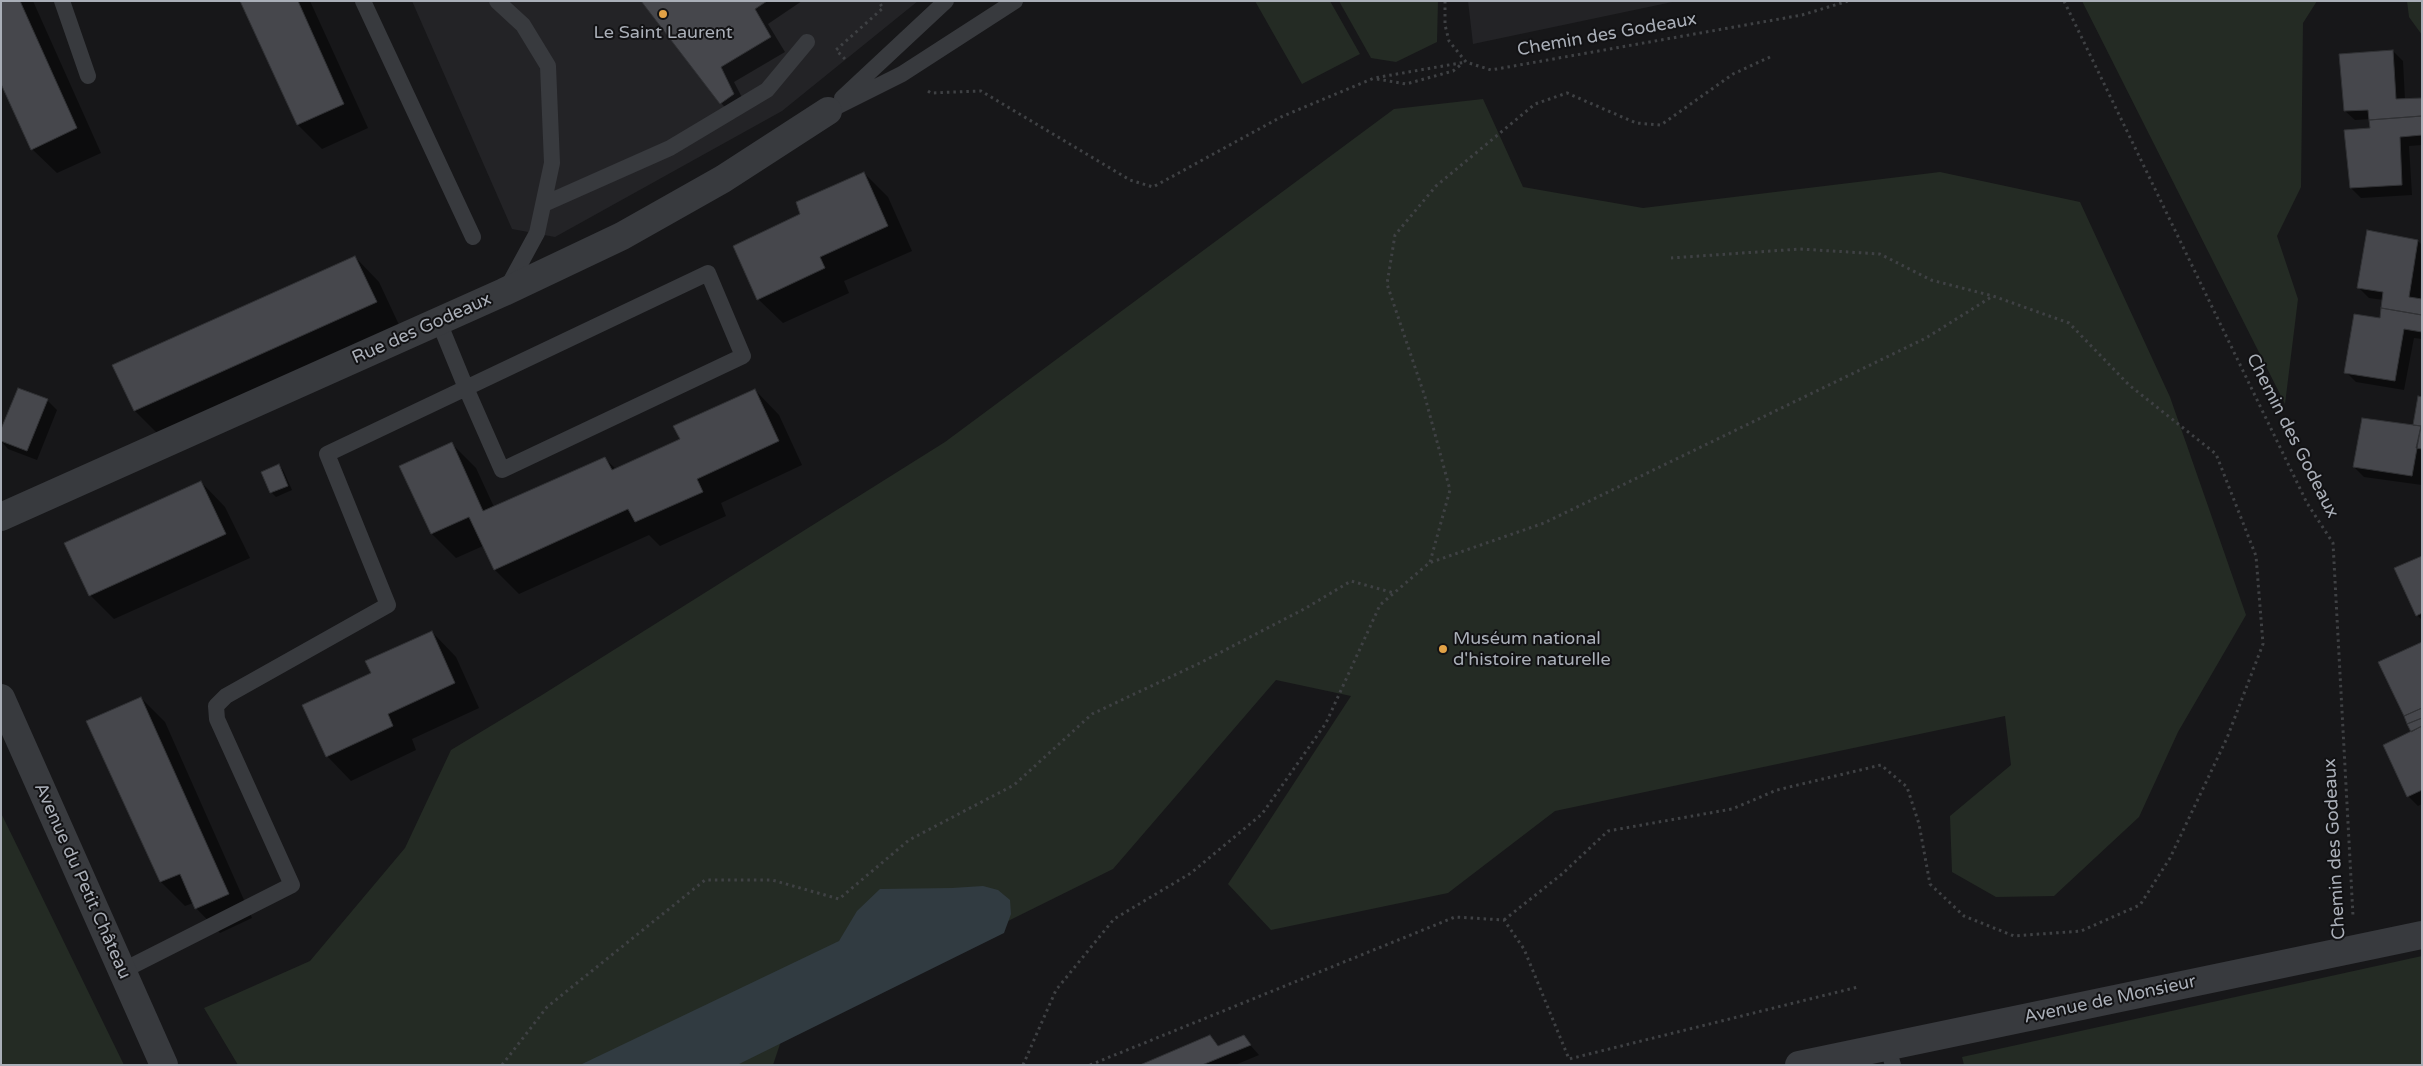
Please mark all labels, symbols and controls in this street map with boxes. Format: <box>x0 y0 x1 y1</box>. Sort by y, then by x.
marker: Le Saint Laurent <box>657 8 669 20</box>
street label: Chemin des Godeaux <box>1516 9 1698 61</box>
place label: Le Saint Laurent <box>593 22 733 44</box>
street label: Rue des Godeaux <box>349 289 495 369</box>
street label: Chemin des Godeaux <box>2241 350 2343 522</box>
place label: Muséum national d'histoire naturelle <box>1453 628 1611 670</box>
marker: Muséum national d'histoire naturelle <box>1437 643 1449 655</box>
street label: Chemin des Godeaux <box>2319 758 2351 940</box>
street label: Avenue du Petit Château <box>29 780 135 982</box>
street label: Avenue de Monsieur <box>2022 971 2198 1029</box>

